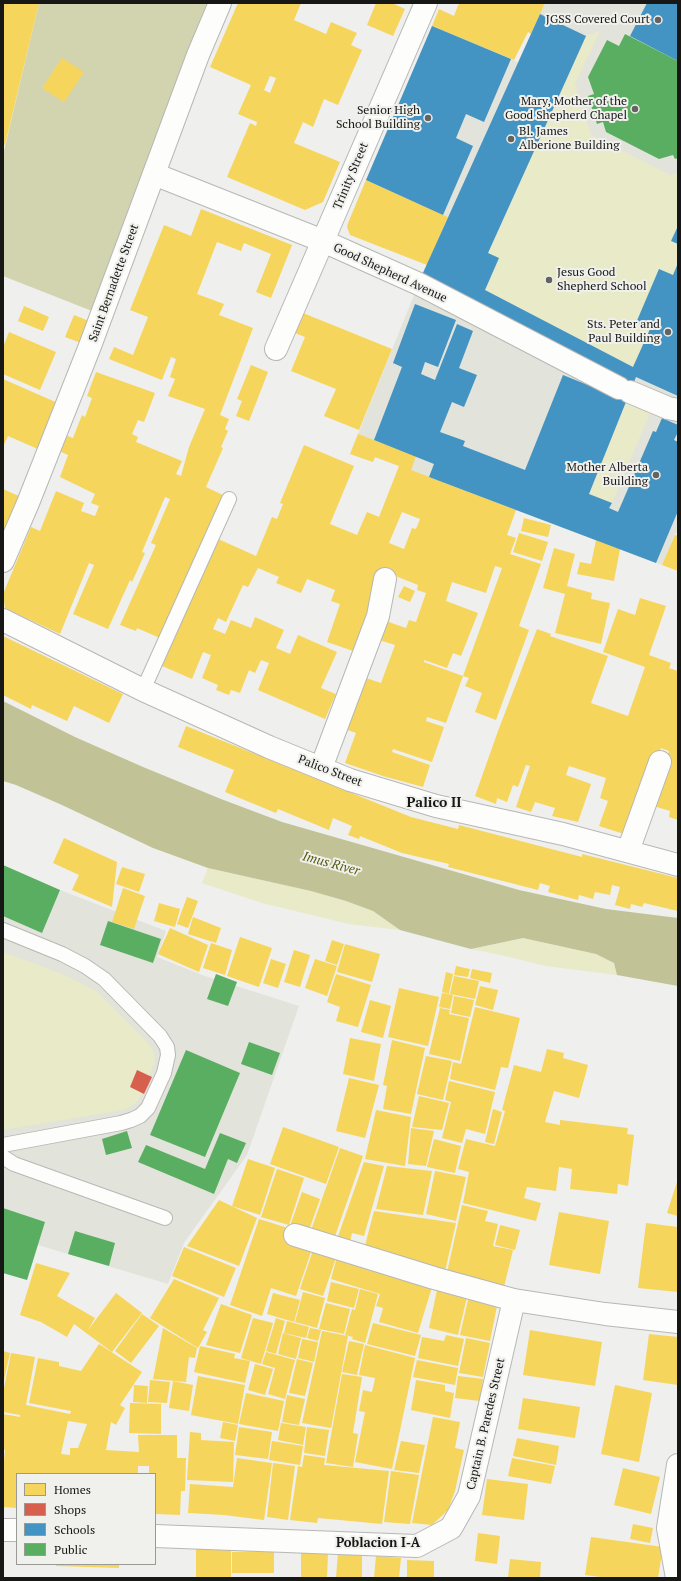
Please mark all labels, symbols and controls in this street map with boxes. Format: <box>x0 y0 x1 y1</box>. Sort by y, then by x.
place label: JGSS Covered Court <box>546 13 650 27</box>
marker: JGSS Covered Court <box>653 15 663 25</box>
place label: Mary, Mother of the Good Shepherd Chapel <box>505 95 627 123</box>
place label: Senior High School Building <box>336 104 420 132</box>
marker: Mary, Mother of the Good Shepherd Chapel <box>630 104 640 114</box>
marker: Senior High School Building <box>423 113 433 123</box>
place label: Bl. James Alberione Building <box>519 125 620 153</box>
marker: Bl. James Alberione Building <box>506 134 516 144</box>
street label: Trinity Street <box>330 140 372 212</box>
street label: Saint Bernadette Street <box>86 222 142 344</box>
street label: Good Shepherd Avenue <box>331 240 449 306</box>
place label: Jesus Good Shepherd School <box>557 266 647 294</box>
marker: Jesus Good Shepherd School <box>544 275 554 285</box>
place label: Sts. Peter and Paul Building <box>587 318 660 346</box>
marker: Sts. Peter and Paul Building <box>663 327 673 337</box>
place label: Mother Alberta Building <box>567 461 648 489</box>
marker: Mother Alberta Building <box>651 470 661 480</box>
street label: Palico Street <box>296 752 364 790</box>
district label: Palico II <box>406 795 462 811</box>
water label: Imus River <box>301 849 361 879</box>
street label: Captain B. Paredes Street <box>464 1357 508 1491</box>
legend <box>16 1473 156 1565</box>
text: Homes <box>54 1482 91 1497</box>
text: Shops <box>54 1502 86 1517</box>
text: Schools <box>54 1522 95 1537</box>
district label: Poblacion I-A <box>336 1535 420 1551</box>
text: Public <box>54 1542 87 1557</box>

